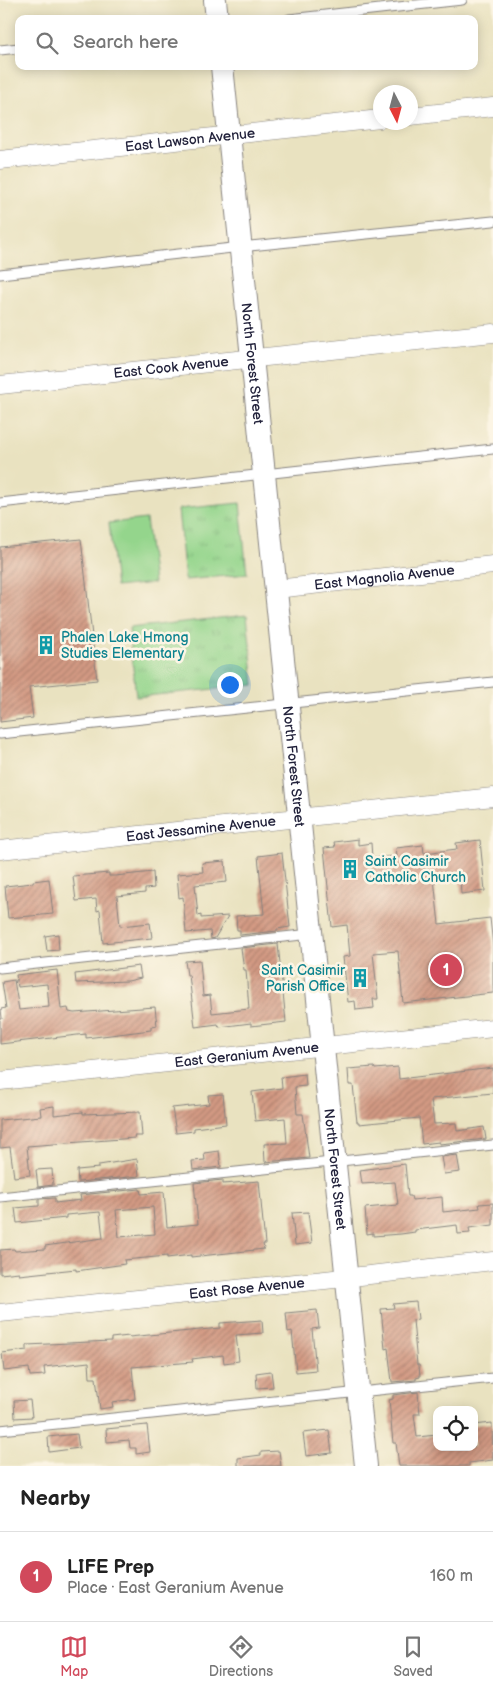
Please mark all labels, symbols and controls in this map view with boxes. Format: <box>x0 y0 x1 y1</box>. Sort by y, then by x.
search box <box>15 15 478 70</box>
icon: search <box>33 29 61 57</box>
text: Search here <box>73 31 178 54</box>
north arrow <box>373 85 418 130</box>
street label: East Lawson Avenue <box>124 125 256 155</box>
street label: North Forest Street <box>237 302 267 426</box>
street label: East Cook Avenue <box>113 353 230 382</box>
street label: East Magnolia Avenue <box>313 561 456 594</box>
place label: Phalen Lake Hmong Studies Elementary <box>61 629 188 662</box>
building icon: Phalen Lake Hmong Studies Elementary <box>35 634 57 656</box>
your location <box>217 672 243 698</box>
street label: North Forest Street <box>279 705 308 828</box>
street label: East Jessamine Avenue <box>125 812 277 845</box>
place label: Saint Casimir Catholic Church <box>365 853 466 886</box>
building icon: Saint Casimir Catholic Church <box>339 858 361 880</box>
pin: 1 <box>430 951 462 989</box>
place label: Saint Casimir Parish Office <box>261 962 346 995</box>
building icon: Saint Casimir Parish Office <box>349 967 371 989</box>
street label: East Geranium Avenue <box>174 1039 320 1071</box>
street label: North Forest Street <box>320 1108 350 1231</box>
street label: East Rose Avenue <box>188 1274 305 1303</box>
map controls <box>433 1406 478 1451</box>
button: locate <box>433 1406 478 1451</box>
text: Nearby <box>20 1486 90 1511</box>
text: LIFE Prep <box>67 1556 154 1579</box>
text: 1 <box>33 1567 39 1586</box>
text: 160 m <box>430 1567 473 1586</box>
text: Place · East Geranium Avenue <box>67 1579 284 1598</box>
tab: Map <box>60 1633 88 1680</box>
tab: Directions <box>209 1633 273 1680</box>
tab: Saved <box>393 1633 433 1680</box>

